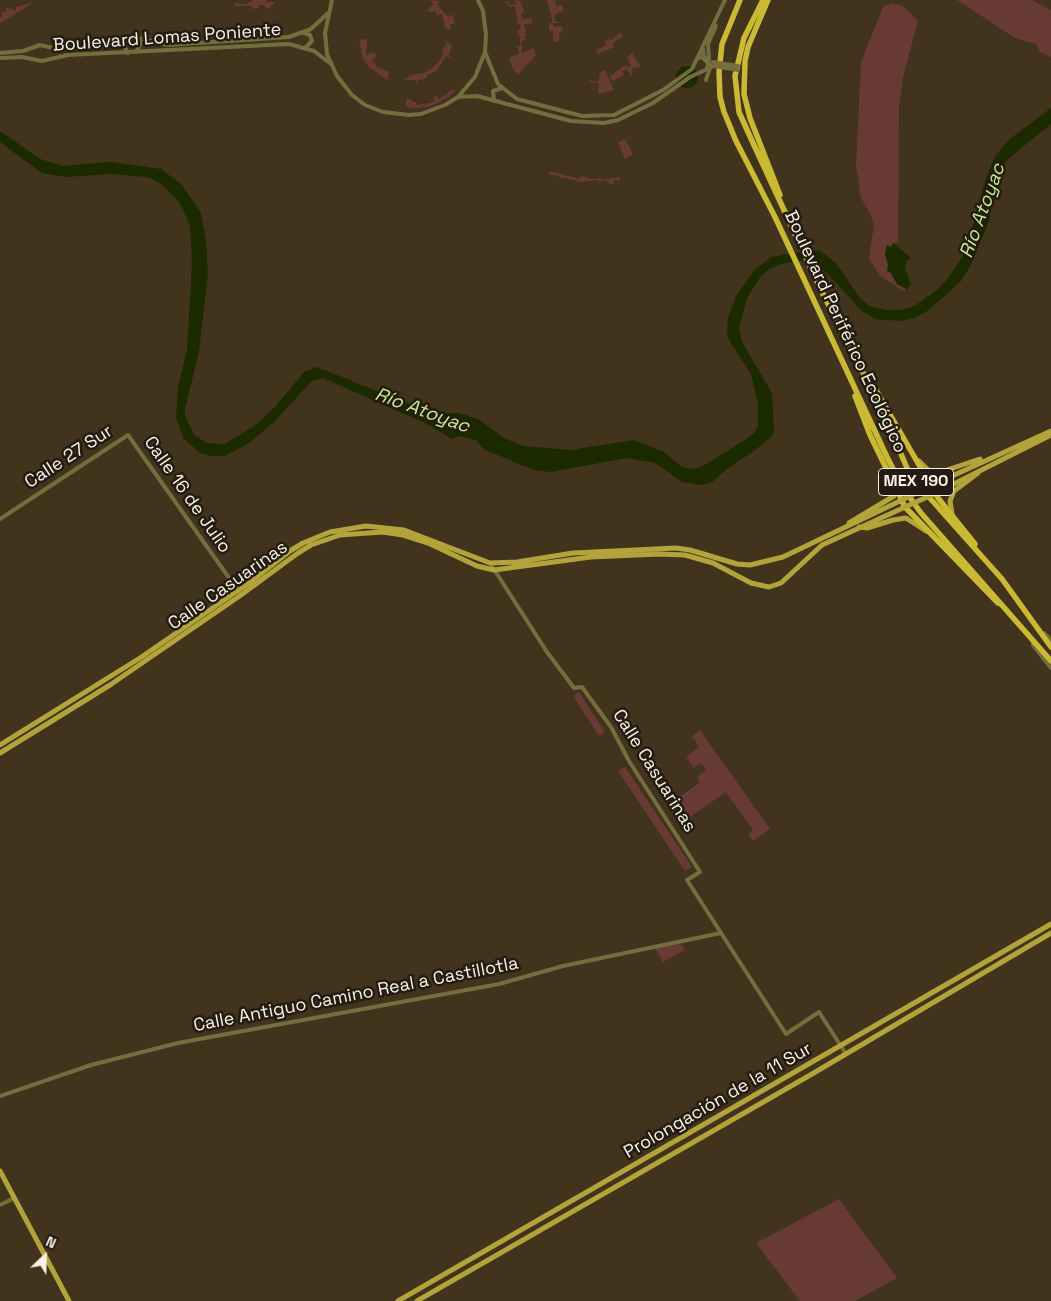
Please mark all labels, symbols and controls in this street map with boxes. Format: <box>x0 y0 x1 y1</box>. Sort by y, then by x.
street label: Boulevard Lomas Poniente <box>52 19 282 57</box>
water label: Río Atoyac <box>955 161 1011 261</box>
street label: Boulevard Periférico Ecológico <box>779 207 911 457</box>
water label: Río Atoyac <box>372 383 472 439</box>
street label: Calle 27 Sur <box>21 421 117 493</box>
street label: Calle 16 de Julio <box>139 433 235 557</box>
road number: MEX 190 <box>878 468 954 496</box>
street label: Calle Casuarinas <box>164 537 292 635</box>
street label: Calle Casuarinas <box>608 706 700 836</box>
street label: Calle Antiguo Camino Real a Castillotla <box>192 953 520 1037</box>
street label: Prolongación de la 11 Sur <box>620 1038 816 1164</box>
north arrow <box>20 1231 70 1281</box>
text: N <box>43 1232 59 1252</box>

